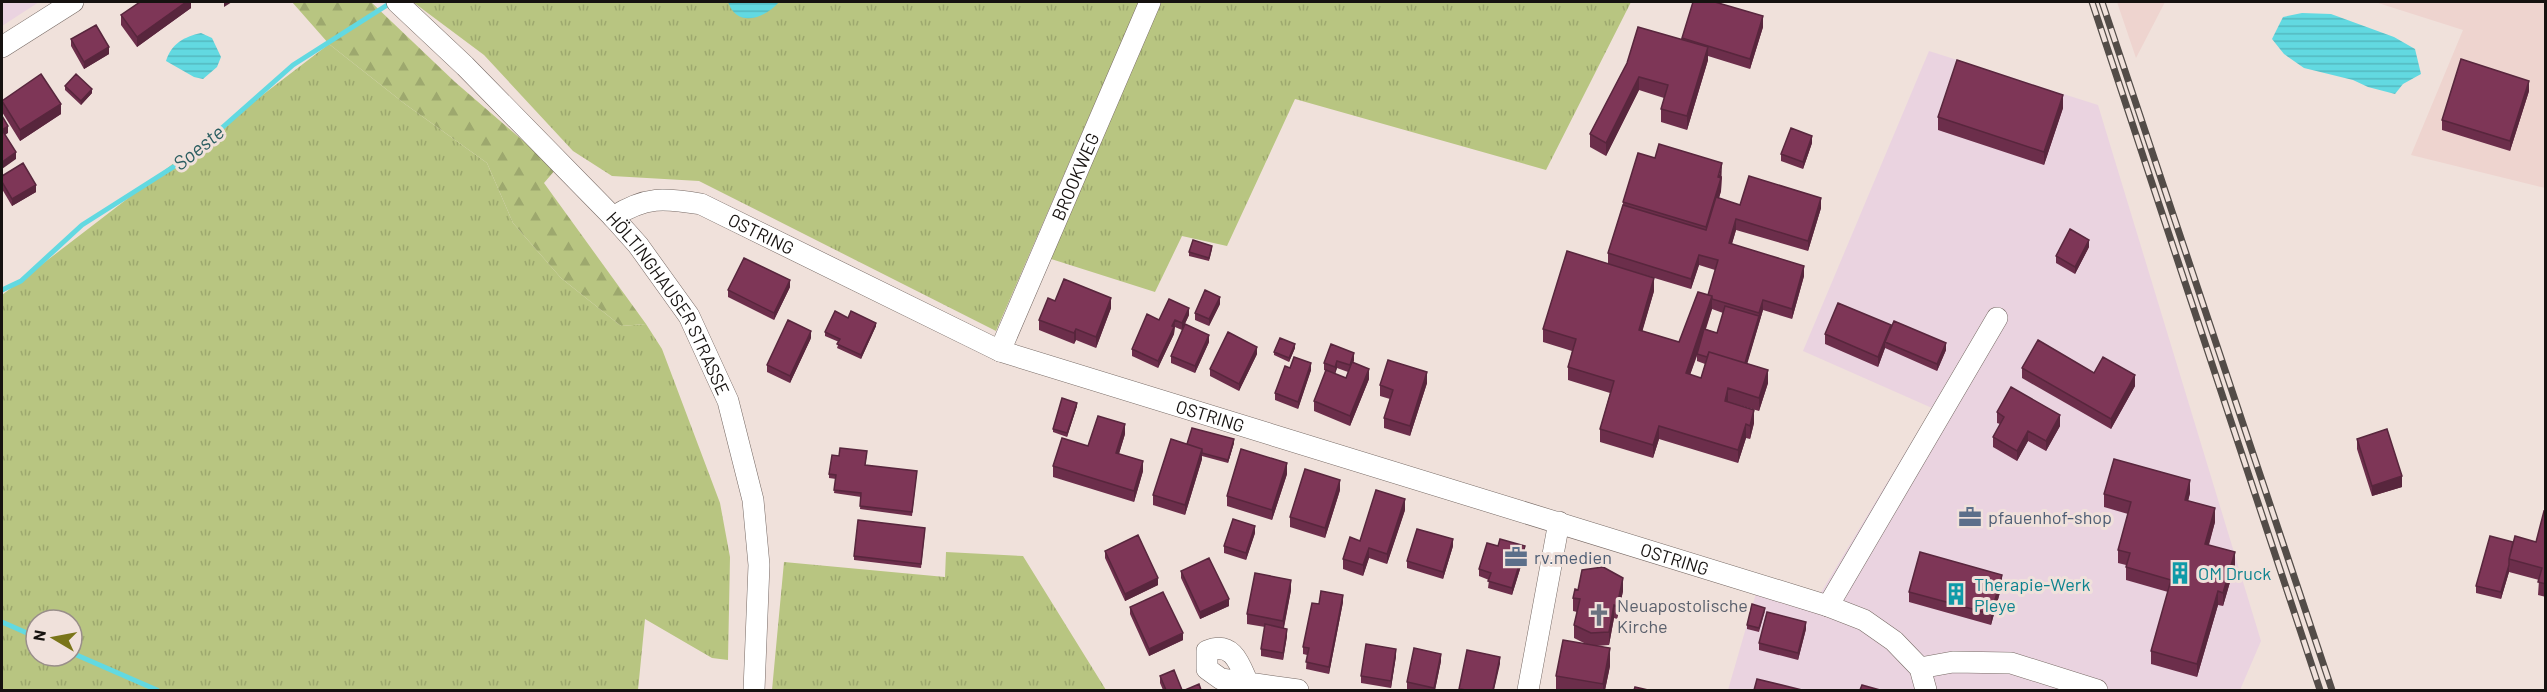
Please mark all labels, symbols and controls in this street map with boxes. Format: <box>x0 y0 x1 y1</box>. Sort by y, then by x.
water label: Soeste <box>168 119 228 175</box>
street label: BROOKWEG <box>1047 129 1104 224</box>
street label: HÖLTINGHAUSER STRASSE <box>602 207 735 398</box>
street label: OSTRING <box>725 208 798 259</box>
street label: OSTRING <box>1173 395 1247 437</box>
office icon: pfauenhof-shop <box>1957 504 1983 530</box>
place label: pfauenhof-shop <box>1988 506 2112 528</box>
street label: OSTRING <box>1638 538 1712 580</box>
office icon: rv.medien <box>1503 544 1529 570</box>
place label: rv.medien <box>1534 546 1612 568</box>
building icon: OM Druck <box>2167 560 2193 586</box>
place label: OM Druck <box>2198 562 2271 584</box>
place label: Therapie-Werk Pleye <box>1974 573 2090 616</box>
building icon: Therapie-Werk Pleye <box>1943 581 1969 607</box>
place label: Neuapostolische Kirche <box>1617 594 1748 637</box>
church icon: Neuapostolische Kirche <box>1586 602 1612 628</box>
north arrow <box>24 608 84 668</box>
text: N <box>28 628 49 642</box>

